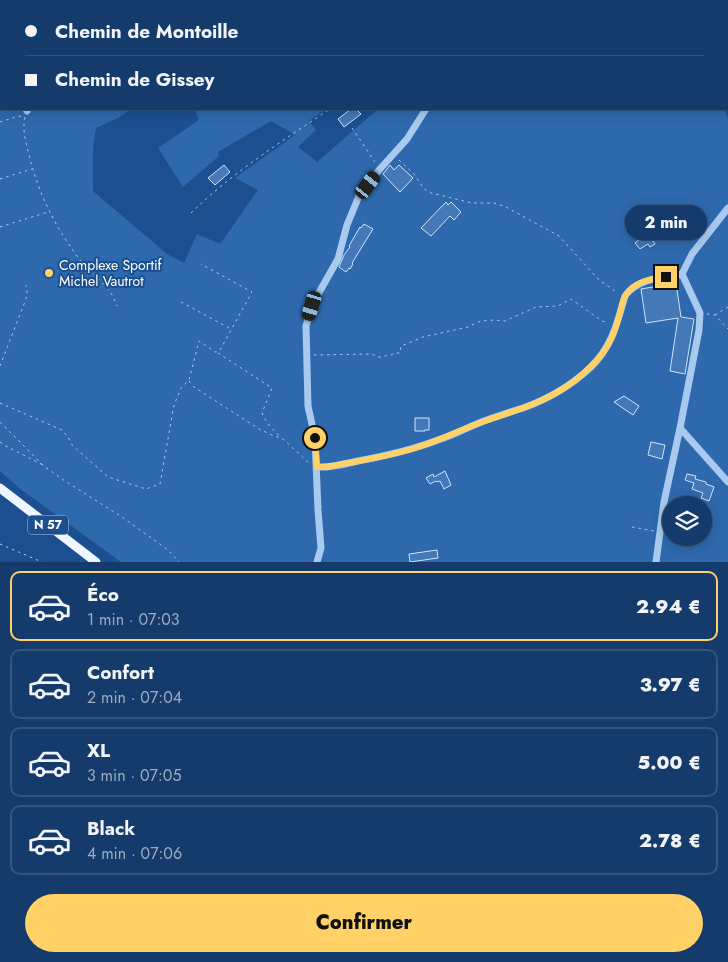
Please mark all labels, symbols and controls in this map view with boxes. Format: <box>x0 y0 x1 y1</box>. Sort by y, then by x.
text: Chemin de Montoille <box>55 18 238 45</box>
text: Chemin de Gissey <box>55 66 214 93</box>
car <box>352 169 383 201</box>
callout: 2 min <box>625 204 707 240</box>
text: 2 min <box>645 211 687 234</box>
place label: Complexe Sportif Michel Vautrot <box>59 255 163 291</box>
route end <box>655 266 677 288</box>
marker: Complexe Sportif Michel Vautrot <box>43 267 55 279</box>
car <box>300 289 323 323</box>
route start <box>304 427 326 449</box>
map controls <box>662 496 712 546</box>
button: layers <box>662 496 712 546</box>
road number: N 57 <box>28 516 68 534</box>
text: Éco <box>87 581 119 608</box>
icon: car <box>27 584 72 629</box>
text: 2.94 € <box>636 593 701 620</box>
text: 1 min · 07:03 <box>87 608 180 631</box>
text: Confort <box>87 659 154 686</box>
icon: car <box>27 662 72 707</box>
text: 3.97 € <box>640 671 701 698</box>
text: 2 min · 07:04 <box>87 686 182 709</box>
text: XL <box>87 737 110 764</box>
icon: car <box>27 740 72 785</box>
text: 5.00 € <box>638 749 701 776</box>
text: 3 min · 07:05 <box>87 764 181 787</box>
text: Black <box>87 815 135 842</box>
icon: car <box>27 818 72 863</box>
text: 2.78 € <box>639 827 701 854</box>
text: 4 min · 07:06 <box>87 842 182 865</box>
button: Confirmer <box>25 894 703 952</box>

